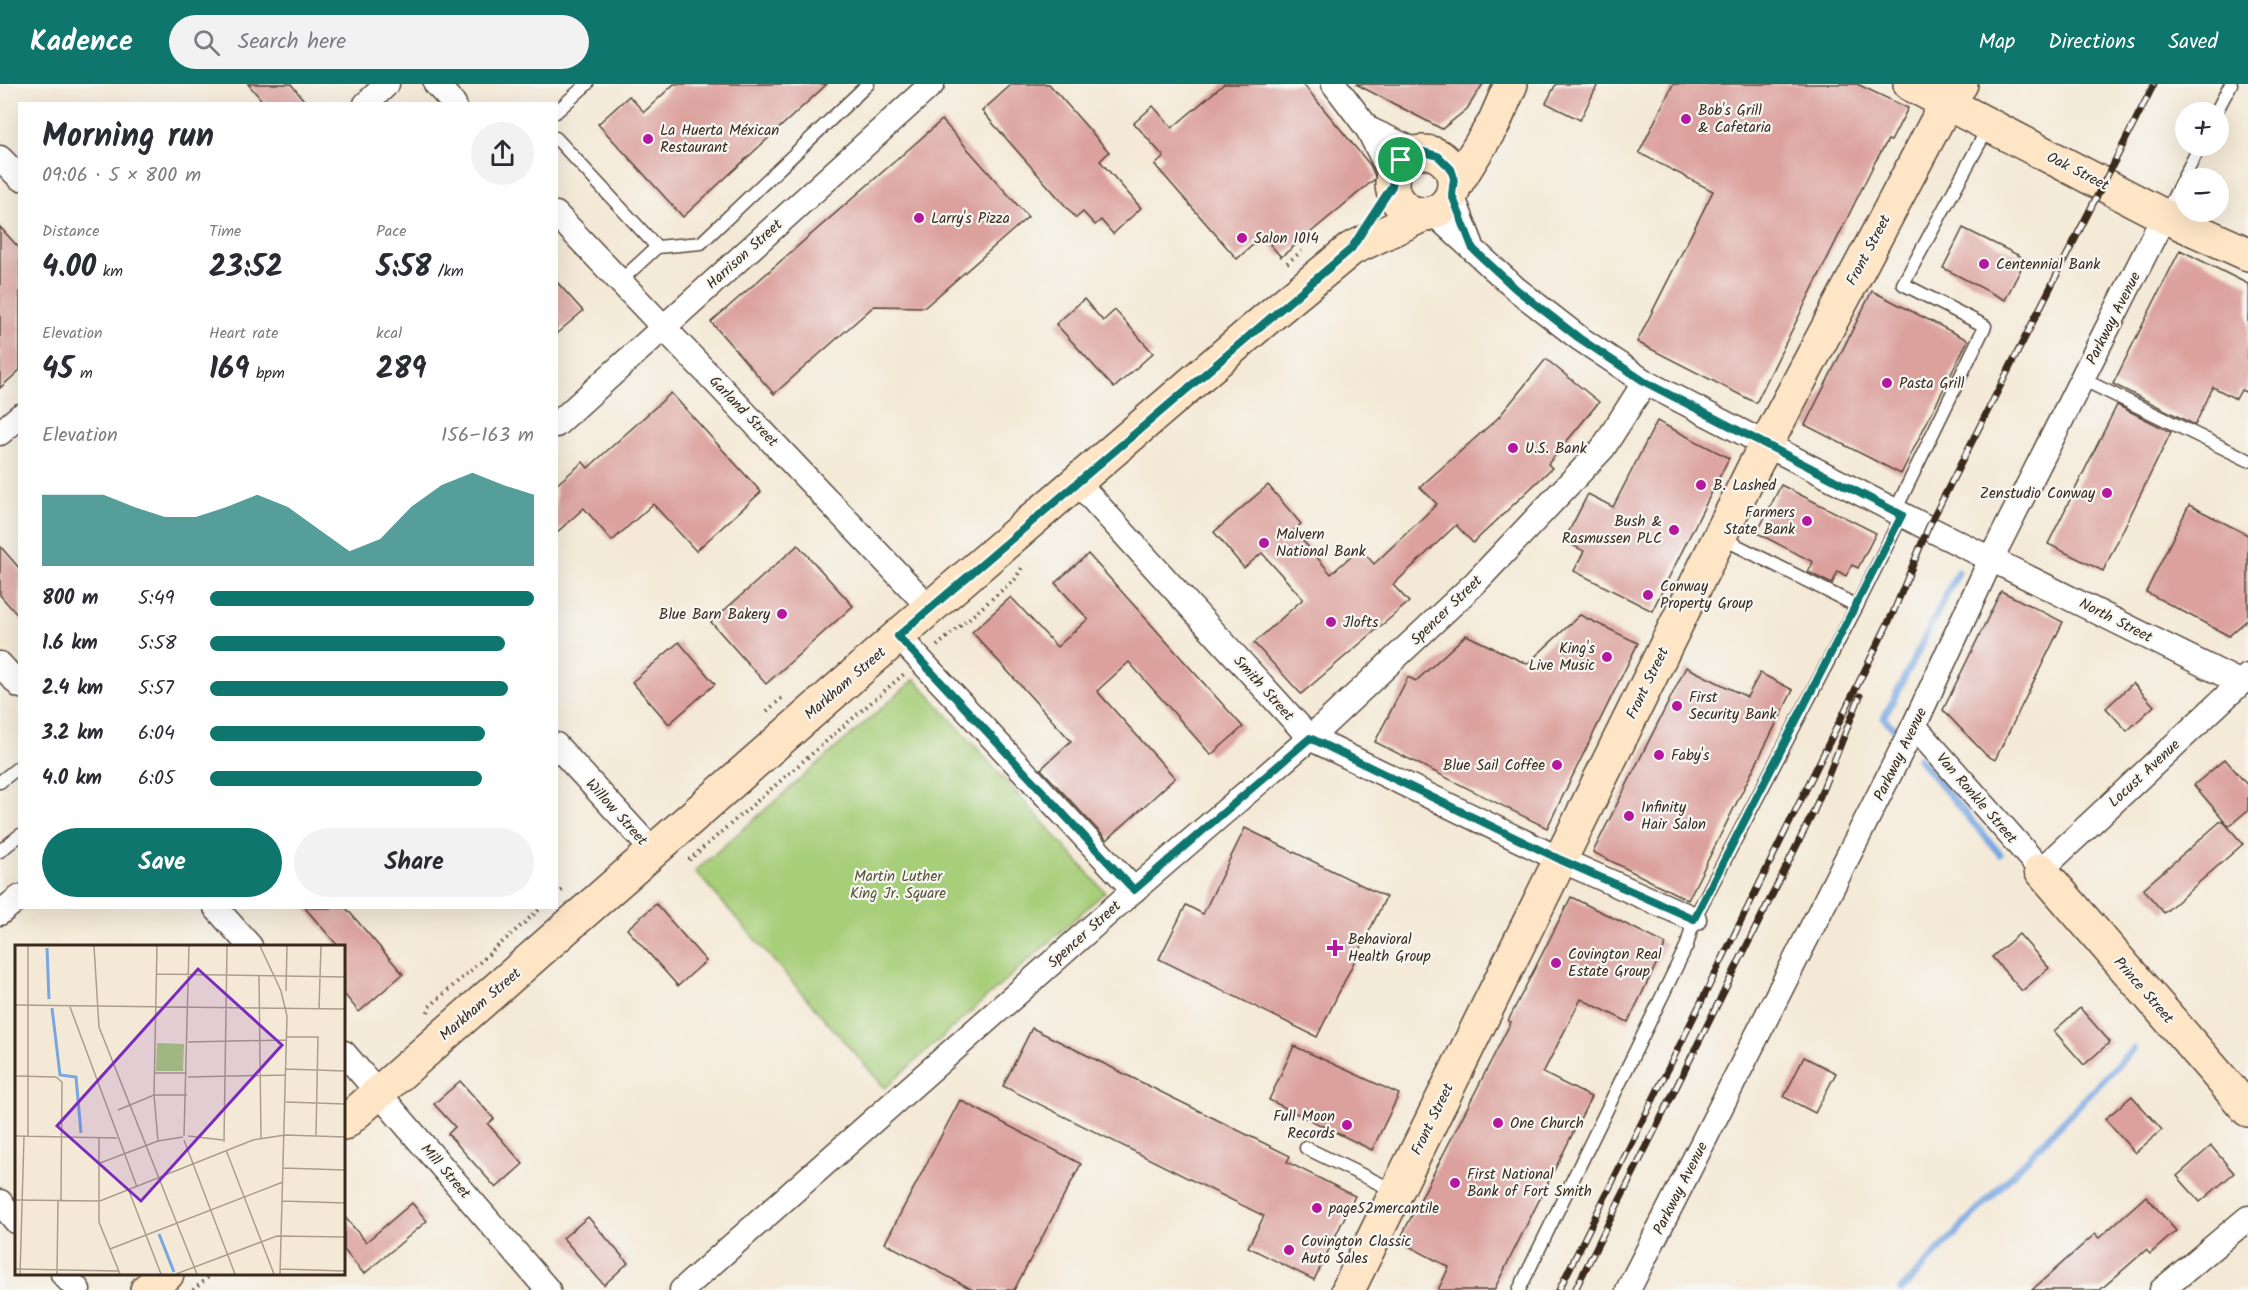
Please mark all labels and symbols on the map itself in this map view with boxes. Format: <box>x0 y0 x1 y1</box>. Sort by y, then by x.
place label: Bob's Grill & Cafetaria <box>1698 99 1771 140</box>
marker: Bob's Grill & Cafetaria <box>1679 112 1693 126</box>
place label: La Huerta Méxican Restaurant <box>660 119 779 160</box>
marker: La Huerta Méxican Restaurant <box>641 132 655 146</box>
pin <box>1375 134 1426 185</box>
street label: Oak Street <box>2042 146 2113 198</box>
place label: Larry's Pizza <box>931 207 1010 231</box>
street label: Front Street <box>1840 210 1898 290</box>
marker: Larry's Pizza <box>912 211 926 225</box>
street label: Harrison Street <box>701 214 788 296</box>
place label: Salon 1014 <box>1254 227 1319 251</box>
marker: Salon 1014 <box>1235 231 1249 245</box>
place label: Centennial Bank <box>1996 253 2101 277</box>
marker: Centennial Bank <box>1977 257 1991 271</box>
street label: Parkway Avenue <box>2080 268 2148 369</box>
street label: Garland Street <box>703 370 784 453</box>
place label: Pasta Grill <box>1899 372 1965 396</box>
marker: Pasta Grill <box>1880 376 1894 390</box>
place label: U.S. Bank <box>1525 437 1588 461</box>
marker: U.S. Bank <box>1506 441 1520 455</box>
place label: B. Lashed <box>1713 474 1777 498</box>
marker: B. Lashed <box>1694 478 1708 492</box>
place label: Zenstudio Conway <box>1980 482 2096 506</box>
marker: Zenstudio Conway <box>2100 486 2114 500</box>
place label: Farmers State Bank <box>1724 501 1796 542</box>
place label: Bush & Rasmussen PLC <box>1562 510 1662 551</box>
marker: Farmers State Bank <box>1800 514 1814 528</box>
place label: Malvern National Bank <box>1276 523 1367 564</box>
marker: Bush & Rasmussen PLC <box>1667 523 1681 537</box>
marker: Malvern National Bank <box>1257 536 1271 550</box>
street label: Spencer Street <box>1405 570 1488 651</box>
place label: Conway Property Group <box>1660 575 1753 616</box>
marker: Conway Property Group <box>1641 588 1655 602</box>
street label: North Street <box>2075 592 2157 650</box>
place label: Blue Barn Bakery <box>659 603 771 627</box>
marker: Blue Barn Bakery <box>775 607 789 621</box>
place label: Jlofts <box>1343 611 1379 635</box>
marker: Jlofts <box>1324 615 1338 629</box>
place label: King's Live Music <box>1528 637 1596 678</box>
street label: Markham Street <box>799 641 892 726</box>
street label: Front Street <box>1620 643 1676 724</box>
street label: Smith Street <box>1227 650 1300 727</box>
marker: King's Live Music <box>1600 650 1614 664</box>
place label: First Security Bank <box>1689 686 1778 727</box>
marker: First Security Bank <box>1670 699 1684 713</box>
street label: Parkway Avenue <box>1868 703 1934 805</box>
street label: Locust Avenue <box>2103 734 2186 814</box>
place label: Faby's <box>1671 744 1710 768</box>
marker: Faby's <box>1652 748 1666 762</box>
street label: Van Ronkle Street <box>1930 748 2023 850</box>
place label: Blue Sail Coffee <box>1443 754 1545 778</box>
marker: Blue Sail Coffee <box>1550 758 1564 772</box>
street label: Willow Street <box>579 774 653 852</box>
place label: Infinity Hair Salon <box>1641 796 1706 837</box>
marker: Infinity Hair Salon <box>1622 809 1636 823</box>
park label: Martin Luther King Jr. Square <box>850 865 946 906</box>
street label: Spencer Street <box>1042 895 1127 975</box>
place label: Behavioral Health Group <box>1348 928 1431 969</box>
marker: Behavioral Health Group <box>1326 939 1344 957</box>
place label: Covington Real Estate Group <box>1568 943 1662 984</box>
inset map <box>15 945 345 1275</box>
street label: Prince Street <box>2107 952 2179 1030</box>
marker: Covington Real Estate Group <box>1549 956 1563 970</box>
street label: Markham Street <box>434 962 527 1047</box>
street label: Front Street <box>1405 1079 1461 1160</box>
place label: Full Moon Records <box>1273 1105 1336 1146</box>
place label: One Church <box>1510 1112 1584 1136</box>
marker: One Church <box>1491 1116 1505 1130</box>
marker: Full Moon Records <box>1340 1118 1354 1132</box>
street label: Parkway Avenue <box>1647 1138 1715 1239</box>
street label: Mill Street <box>414 1139 476 1205</box>
place label: First National Bank of Fort Smith <box>1467 1163 1592 1204</box>
marker: First National Bank of Fort Smith <box>1448 1176 1462 1190</box>
place label: page52mercantile <box>1328 1197 1439 1221</box>
marker: page52mercantile <box>1310 1201 1324 1215</box>
place label: Covington Classic Auto Sales <box>1301 1230 1411 1271</box>
marker: Covington Classic Auto Sales <box>1282 1243 1296 1257</box>

